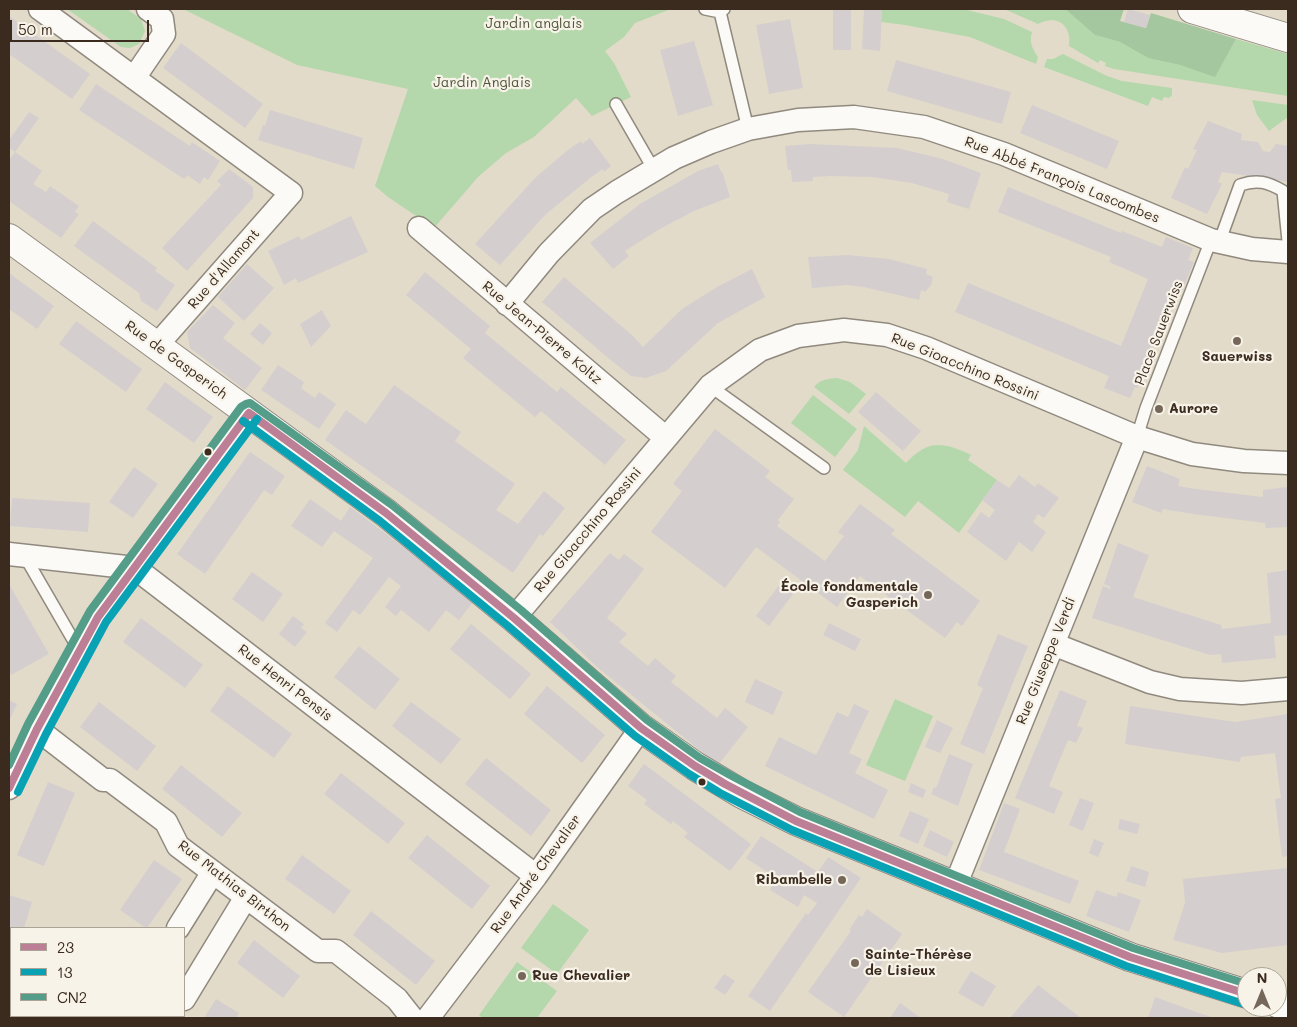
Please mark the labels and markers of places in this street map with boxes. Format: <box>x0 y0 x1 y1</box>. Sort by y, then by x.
marker: Sauerwiss <box>1231 335 1243 347</box>
place label: Sauerwiss <box>1202 349 1272 365</box>
place label: Aurore <box>1169 401 1218 417</box>
marker: Aurore <box>1153 403 1165 415</box>
unlabelled marker <box>203 447 213 457</box>
place label: École fondamentale Gasperich <box>781 579 918 612</box>
marker: École fondamentale Gasperich <box>922 589 934 601</box>
unlabelled marker <box>697 777 707 787</box>
place label: Ribambelle <box>756 872 832 888</box>
marker: Ribambelle <box>836 874 848 886</box>
place label: Sainte-Thérèse de Lisieux <box>865 947 972 980</box>
marker: Sainte-Thérèse de Lisieux <box>849 957 861 969</box>
place label: Rue Chevalier <box>532 968 630 984</box>
marker: Rue Chevalier <box>516 970 528 982</box>

